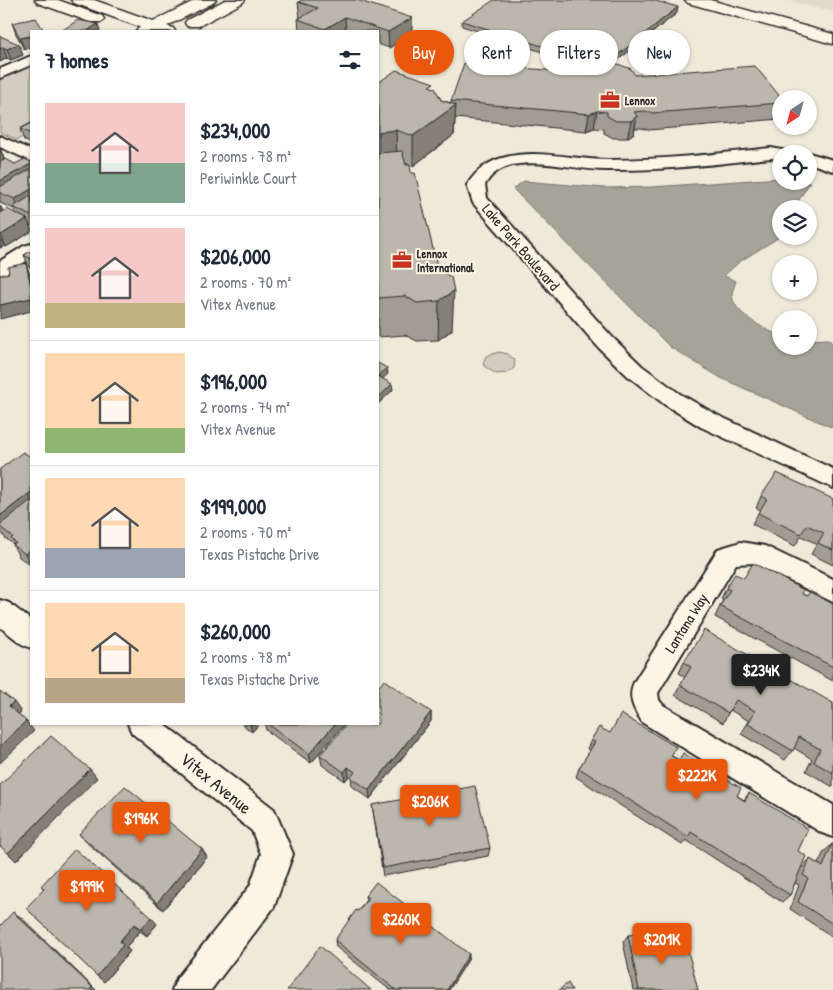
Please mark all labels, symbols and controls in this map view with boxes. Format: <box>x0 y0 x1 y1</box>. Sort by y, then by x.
chip: Buy <box>394 30 454 75</box>
chip: Rent <box>464 30 530 75</box>
chip: Filters <box>540 30 618 75</box>
chip: New <box>628 30 690 75</box>
text: 7 homes <box>45 46 108 75</box>
icon: filters <box>336 46 364 74</box>
office icon: Lennox <box>599 89 621 111</box>
north arrow <box>772 90 818 135</box>
map controls <box>772 90 817 355</box>
place label: Lennox <box>625 92 656 109</box>
text: $234,000 <box>200 116 270 145</box>
icon: home <box>85 123 145 183</box>
text: 2 rooms · 78 m² <box>200 145 291 167</box>
button: locate <box>772 145 817 190</box>
text: Periwinkle Court <box>200 167 296 189</box>
street label: Lake Park Boulevard <box>477 199 565 295</box>
button: layers <box>772 200 817 245</box>
text: $206,000 <box>200 242 271 271</box>
place label: Lennox International <box>417 245 475 276</box>
icon: home <box>85 248 145 308</box>
office icon: Lennox International <box>391 249 413 271</box>
button: + <box>772 255 817 300</box>
text: 2 rooms · 70 m² <box>200 271 291 293</box>
text: Vitex Avenue <box>200 293 276 315</box>
button: − <box>772 310 817 355</box>
text: $196,000 <box>200 367 267 396</box>
icon: home <box>85 373 145 433</box>
text: 2 rooms · 74 m² <box>200 396 290 418</box>
text: Vitex Avenue <box>200 418 276 440</box>
text: $199,000 <box>200 492 266 521</box>
icon: home <box>85 498 145 558</box>
text: 2 rooms · 70 m² <box>200 521 291 543</box>
text: Texas Pistache Drive <box>200 543 319 565</box>
street label: Lantana Way <box>659 589 713 657</box>
text: $260,000 <box>200 617 271 646</box>
icon: home <box>85 623 145 683</box>
text: 2 rooms · 78 m² <box>200 646 291 668</box>
pin: $234K <box>726 654 796 696</box>
text: $234K <box>742 659 780 681</box>
text: Texas Pistache Drive <box>200 668 319 690</box>
street label: Vitex Avenue <box>175 746 257 820</box>
pin: $222K <box>662 758 732 801</box>
text: $222K <box>678 764 716 786</box>
pin: $206K <box>395 784 465 827</box>
text: $206K <box>411 790 449 812</box>
pin: $196K <box>106 802 176 844</box>
text: $196K <box>124 807 158 829</box>
pin: $199K <box>52 870 122 912</box>
text: $199K <box>70 875 104 897</box>
pin: $260K <box>366 902 436 945</box>
text: $260K <box>382 908 420 930</box>
pin: $201K <box>627 922 697 965</box>
text: $201K <box>644 928 680 950</box>

